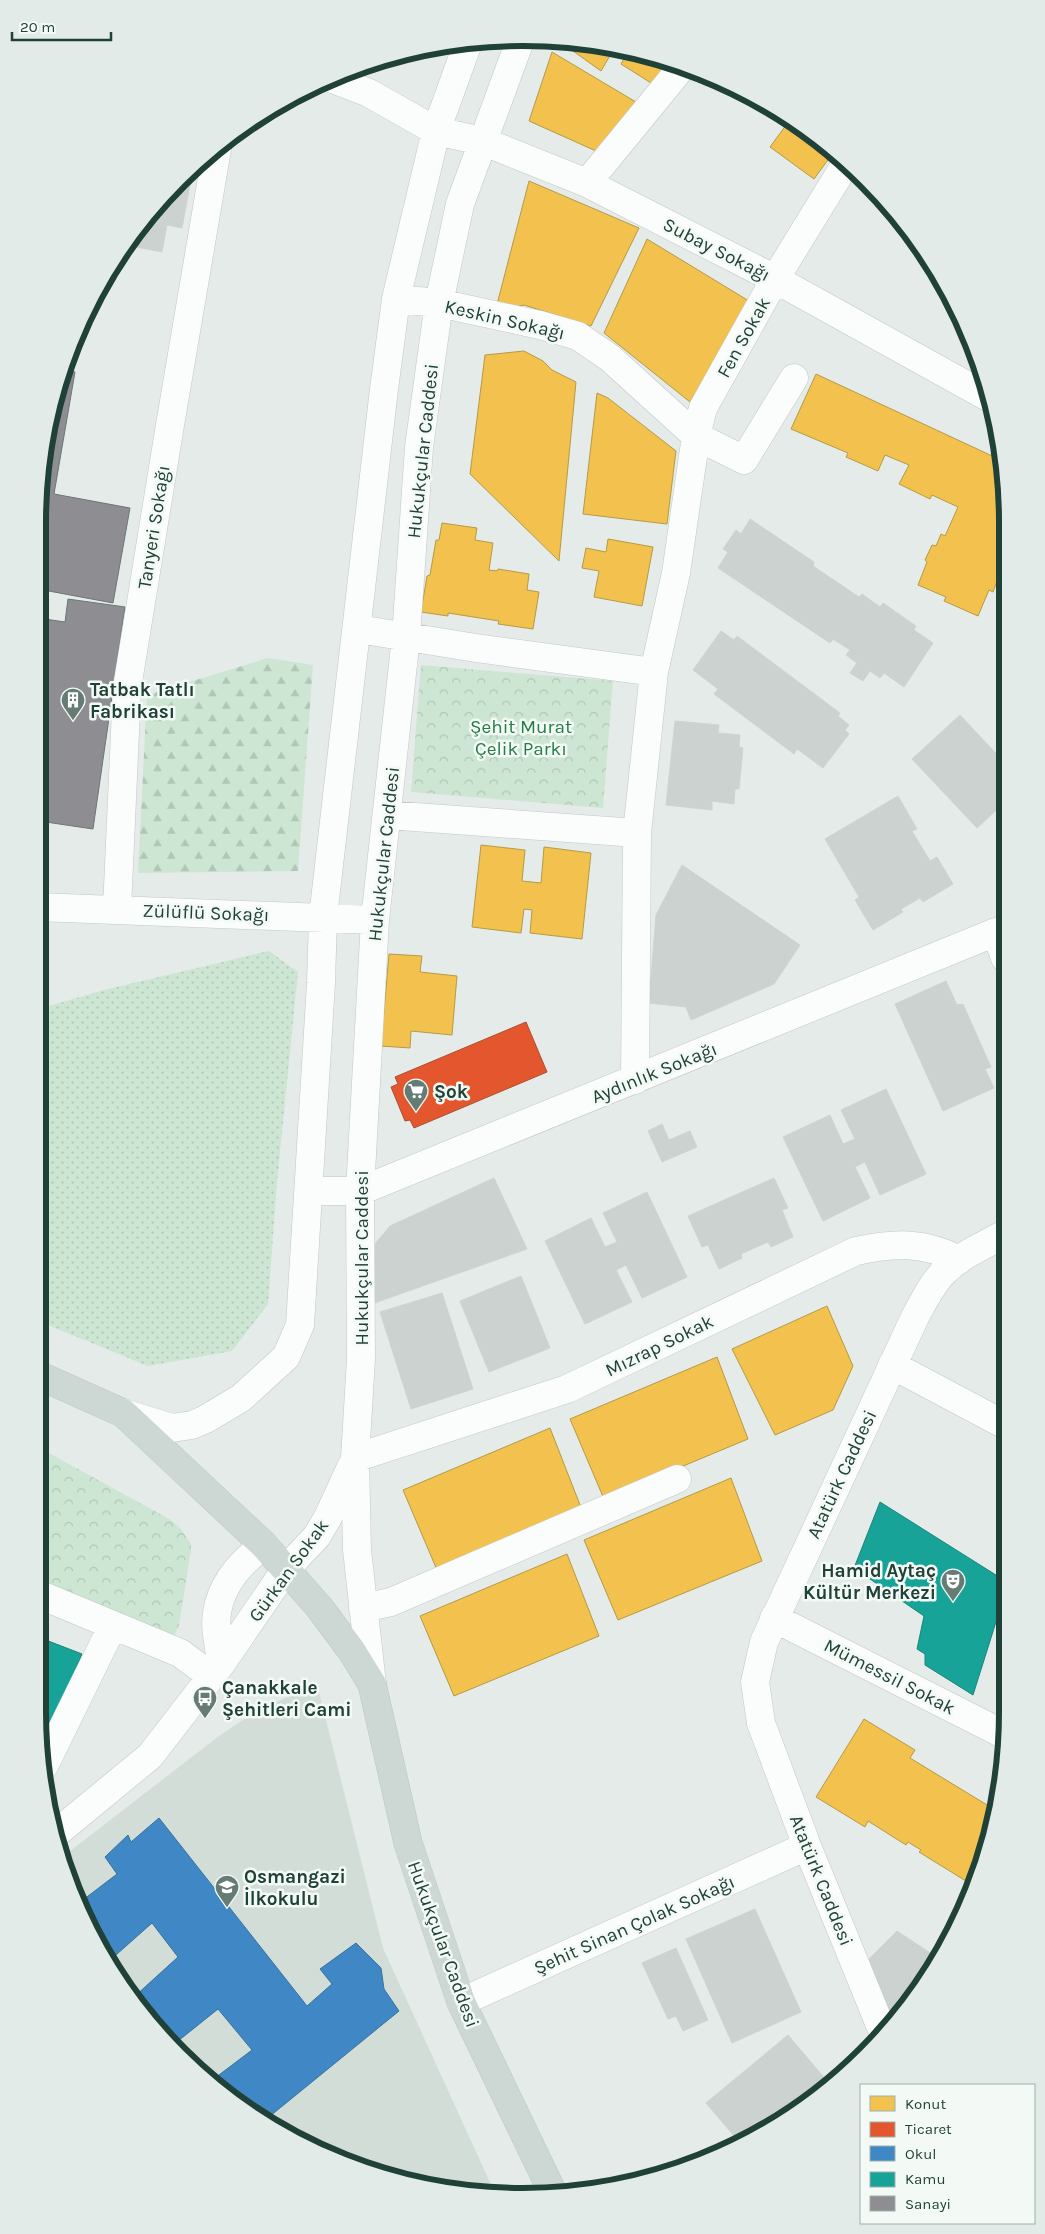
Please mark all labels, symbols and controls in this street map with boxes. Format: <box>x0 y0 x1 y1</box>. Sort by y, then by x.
scale bar <box>12 10 111 42</box>
text: 20 m <box>20 18 55 36</box>
street label: Subay Sokağı <box>659 213 774 286</box>
street label: Fen Sokak <box>713 293 775 382</box>
street label: Keskin Sokağı <box>442 295 567 345</box>
street label: Hukukçular Caddesi <box>403 363 443 540</box>
street label: Tanyeri Sokağı <box>133 464 175 591</box>
place label: Tatbak Tatlı Fabrikası <box>90 679 195 723</box>
building icon: Tatbak Tatlı Fabrikası <box>60 687 86 721</box>
park label: Şehit Murat Çelik Parkı <box>470 716 572 760</box>
street label: Hukukçular Caddesi <box>364 766 404 943</box>
street label: Zülüflü Sokağı <box>142 900 270 926</box>
street label: Aydınlık Sokağı <box>588 1038 720 1108</box>
supermarket icon: Şok <box>403 1078 429 1112</box>
place label: Şok <box>434 1081 468 1103</box>
street label: Hukukçular Caddesi <box>351 1170 373 1346</box>
street label: Mızrap Sokak <box>602 1310 717 1382</box>
street label: Atatürk Caddesi <box>803 1407 881 1542</box>
street label: Gürkan Sokak <box>244 1515 334 1626</box>
place label: Hamid Aytaç Kültür Merkezi <box>803 1560 936 1604</box>
theatre icon: Hamid Aytaç Kültür Merkezi <box>940 1568 966 1602</box>
street label: Mümessil Sokak <box>820 1634 959 1720</box>
place label: Çanakkale Şehitleri Cami <box>222 1677 352 1721</box>
bus stop icon: Çanakkale Şehitleri Cami <box>192 1685 218 1719</box>
street label: Atatürk Caddesi <box>785 1812 857 1949</box>
street label: Hukukçular Caddesi <box>403 1858 483 2031</box>
place label: Osmangazi İlkokulu <box>244 1866 346 1910</box>
street label: Şehit Sinan Çolak Sokağı <box>531 1871 738 1979</box>
school or university icon: Osmangazi İlkokulu <box>214 1874 240 1908</box>
legend <box>860 2084 1035 2224</box>
text: Konut <box>905 2095 946 2113</box>
text: Ticaret <box>905 2120 952 2138</box>
text: Okul <box>905 2145 936 2163</box>
text: Kamu <box>905 2170 946 2188</box>
text: Sanayi <box>905 2195 951 2213</box>

